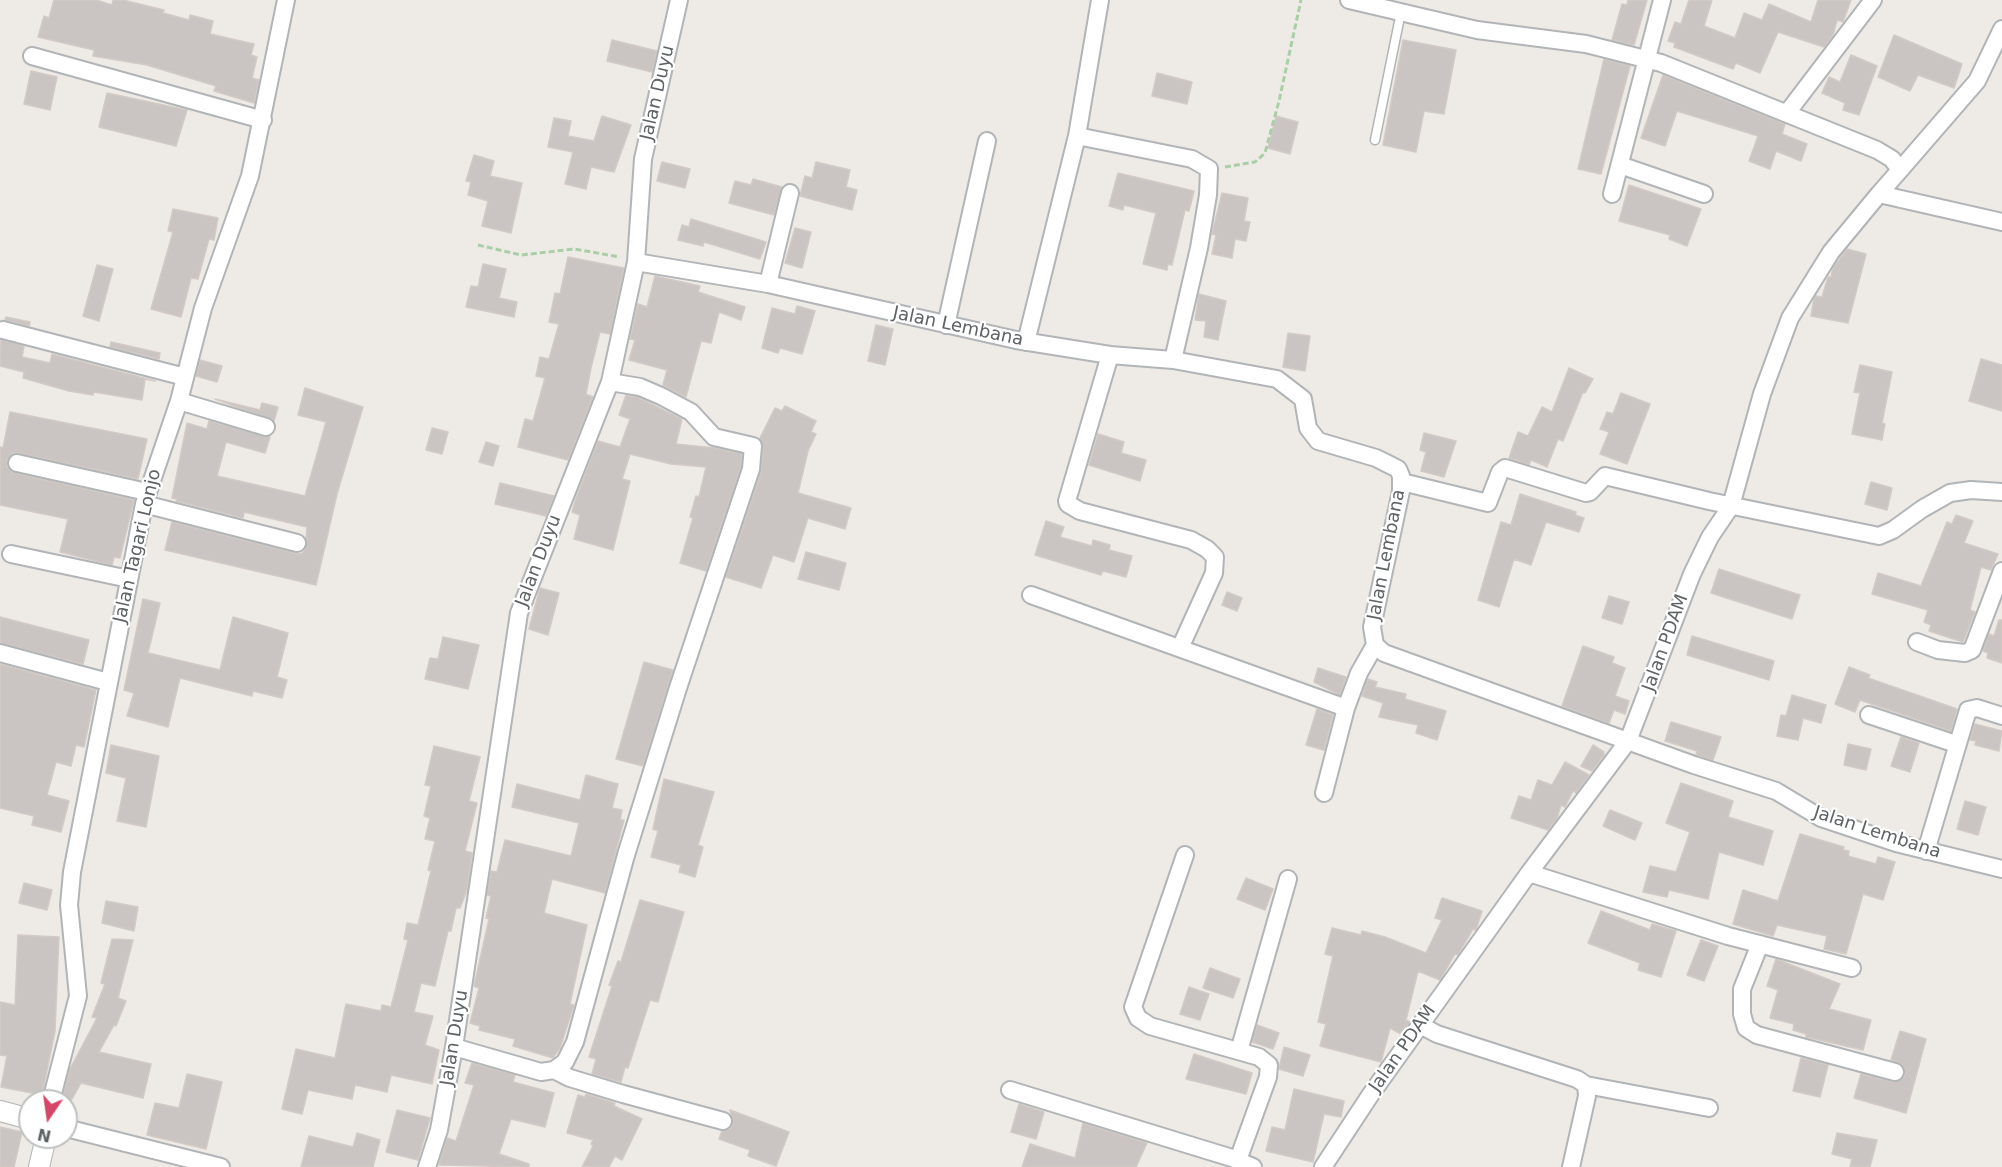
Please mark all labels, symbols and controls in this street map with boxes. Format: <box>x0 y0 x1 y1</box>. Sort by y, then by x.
street label: Jalan Duyu <box>637 43 679 143</box>
street label: Jalan Lembana <box>891 303 1025 351</box>
street label: Jalan Tagari Lonjo <box>110 467 166 625</box>
street label: Jalan Lembana <box>1364 488 1410 622</box>
street label: Jalan Duyu <box>512 512 566 610</box>
street label: Jalan PDAM <box>1638 592 1694 694</box>
street label: Jalan Lembana <box>1811 802 1943 864</box>
street label: Jalan Duyu <box>437 988 473 1088</box>
street label: Jalan PDAM <box>1365 1001 1441 1097</box>
north arrow <box>18 1089 78 1149</box>
text: N <box>36 1124 53 1146</box>

